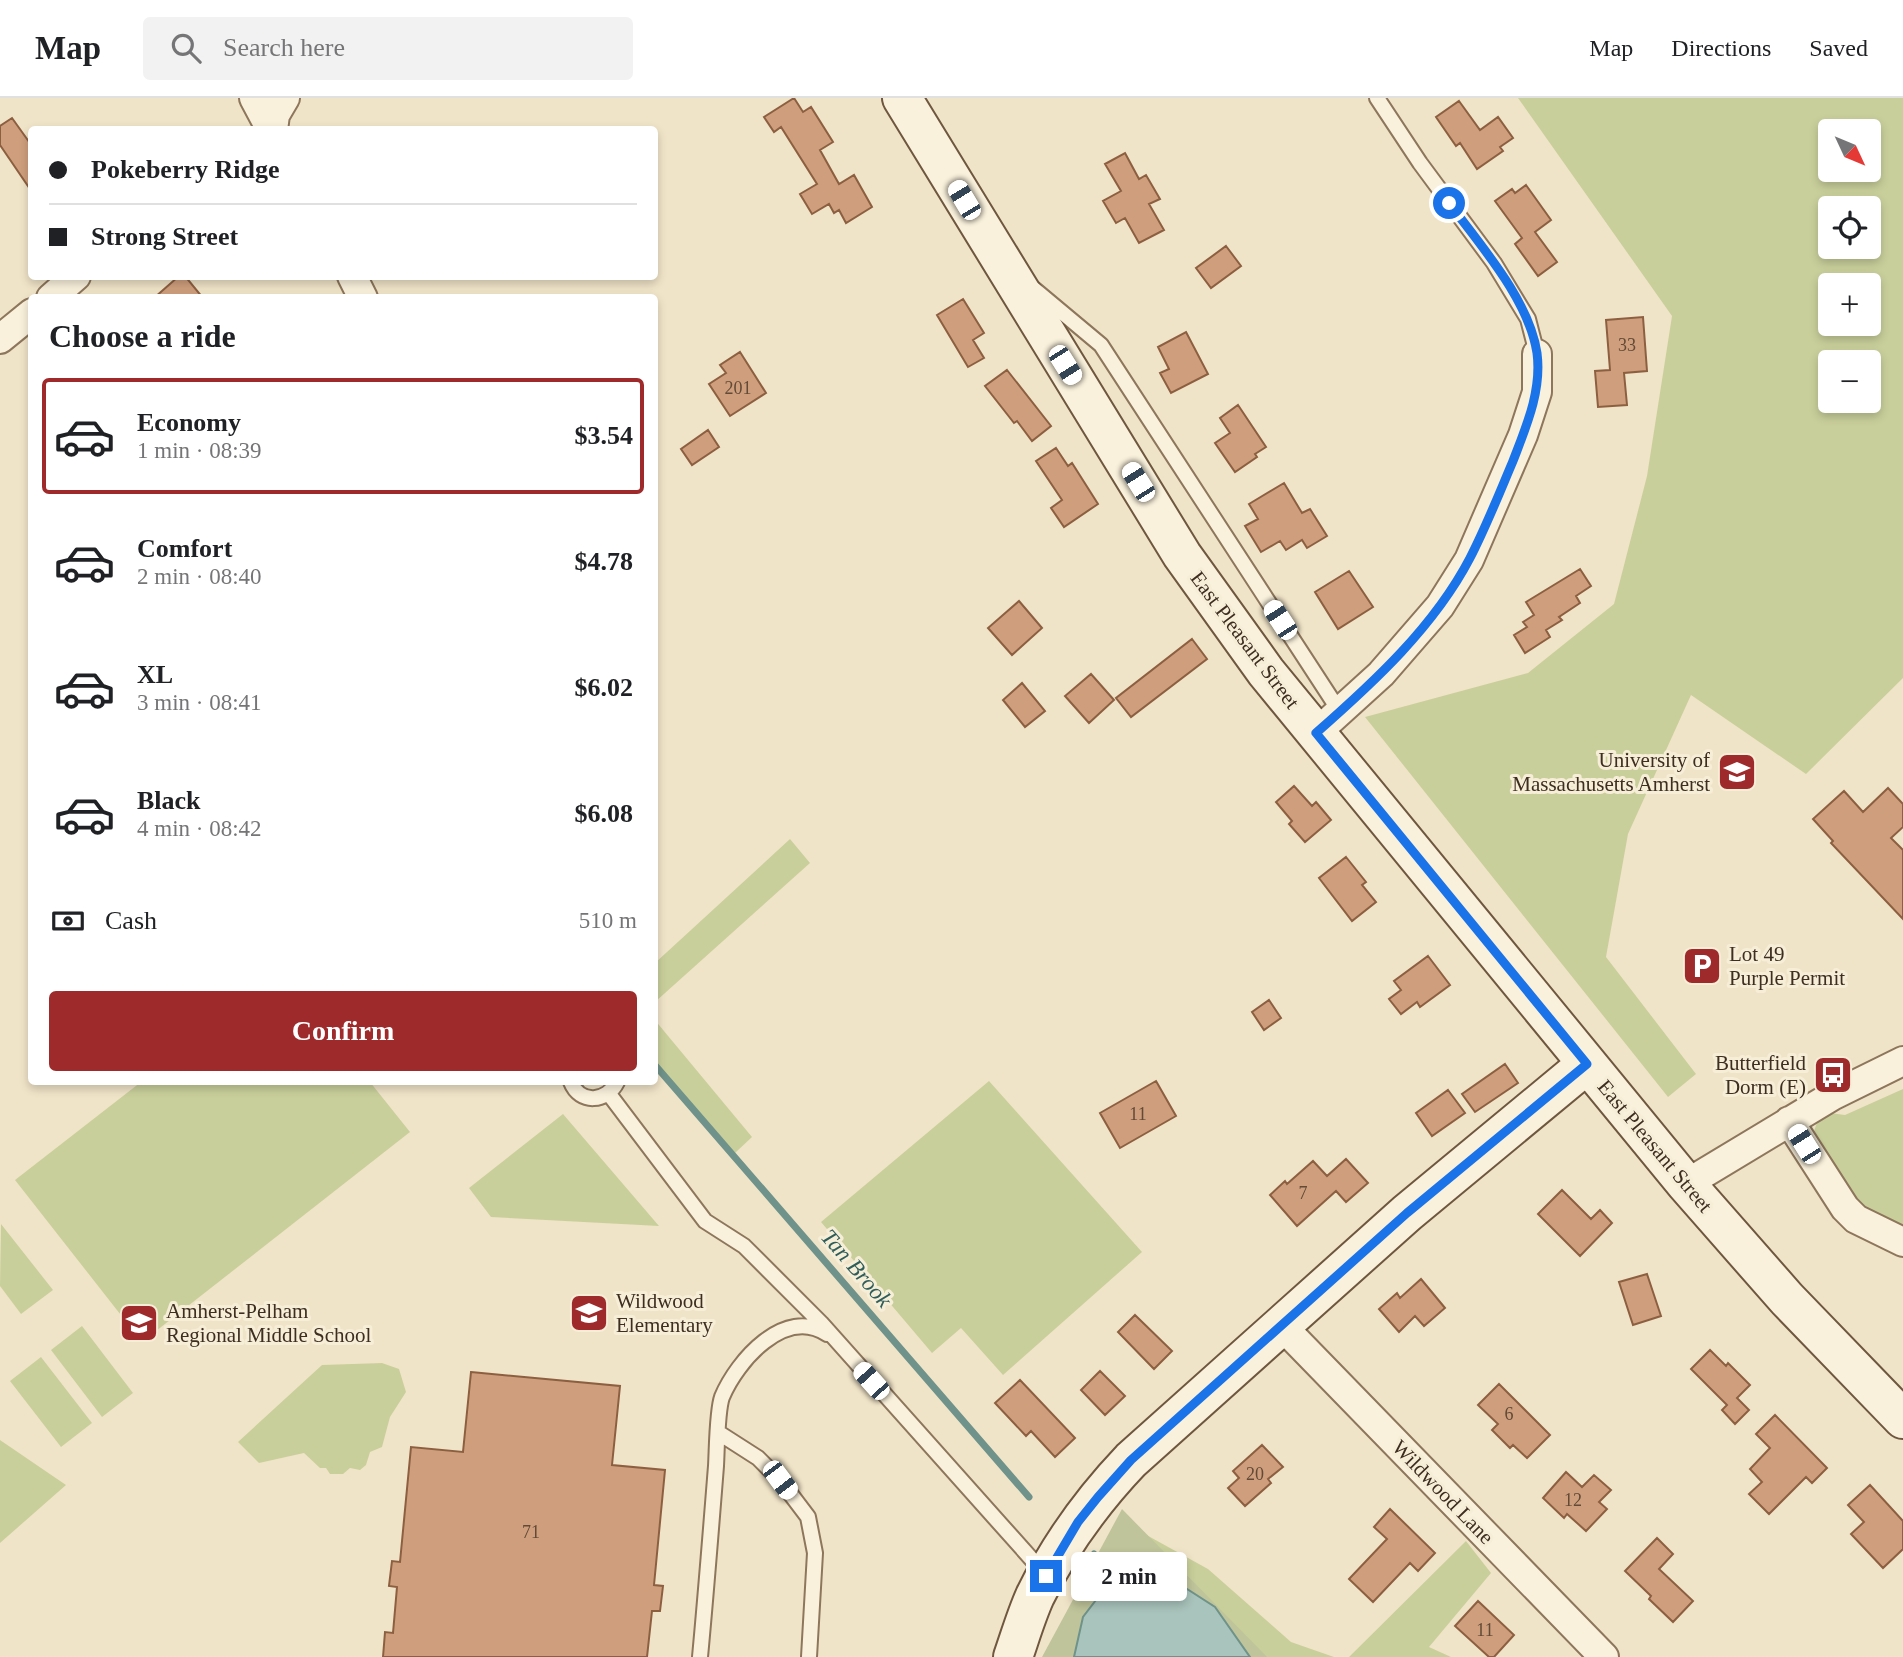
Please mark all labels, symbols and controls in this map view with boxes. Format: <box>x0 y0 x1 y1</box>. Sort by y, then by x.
search box <box>143 17 633 80</box>
icon: search <box>167 29 205 67</box>
text: Map <box>35 30 101 66</box>
text: Search here <box>223 33 345 62</box>
text: Map <box>1589 35 1633 61</box>
text: Directions <box>1671 35 1771 61</box>
text: Saved <box>1809 35 1868 61</box>
north arrow <box>1818 119 1881 182</box>
map controls <box>1818 119 1881 413</box>
text: Pokeberry Ridge <box>91 155 279 184</box>
car <box>945 177 984 223</box>
route start <box>1433 187 1465 219</box>
button: locate <box>1818 196 1881 259</box>
text: Strong Street <box>91 222 238 251</box>
button: + <box>1818 273 1881 336</box>
text: Choose a ride <box>49 318 236 354</box>
house number: 33 <box>1618 335 1636 355</box>
car <box>1045 342 1086 388</box>
button: − <box>1818 350 1881 413</box>
house number: 201 <box>725 378 752 398</box>
icon: car <box>53 405 116 468</box>
text: Economy <box>137 408 241 437</box>
text: $3.54 <box>575 421 633 450</box>
text: 1 min · 08:39 <box>137 438 262 463</box>
car <box>1118 459 1159 505</box>
icon: car <box>53 531 116 594</box>
text: Comfort <box>137 534 232 563</box>
text: $4.78 <box>575 547 633 576</box>
text: 2 min · 08:40 <box>137 564 262 589</box>
street label: East Pleasant Street <box>1186 567 1305 713</box>
car <box>1260 597 1301 643</box>
icon: car <box>53 657 116 720</box>
text: XL <box>137 660 173 689</box>
text: $6.02 <box>575 673 633 702</box>
text: 3 min · 08:41 <box>137 690 262 715</box>
place label: University of Massachusetts Amherst <box>1512 748 1710 796</box>
school or university icon: University of Massachusetts Amherst <box>1716 751 1758 793</box>
icon: car <box>53 783 116 846</box>
text: Black <box>137 786 201 815</box>
text: $6.08 <box>575 799 633 828</box>
text: 4 min · 08:42 <box>137 816 262 841</box>
icon: cash <box>49 902 87 940</box>
text: Cash <box>105 906 157 935</box>
text: 510 m <box>579 908 637 933</box>
place label: Lot 49 Purple Permit <box>1729 942 1845 990</box>
parking icon: Lot 49 Purple Permit <box>1681 945 1723 987</box>
button: Confirm <box>49 991 637 1071</box>
place label: Butterfield Dorm (E) <box>1715 1051 1806 1099</box>
bus stop icon: Butterfield Dorm (E) <box>1812 1054 1854 1096</box>
street label: East Pleasant Street <box>1593 1075 1718 1217</box>
house number: 11 <box>1129 1104 1147 1124</box>
car <box>1784 1121 1825 1167</box>
house number: 7 <box>1299 1183 1308 1203</box>
water label: Tan Brook <box>816 1224 898 1313</box>
place label: Wildwood Elementary <box>616 1289 713 1337</box>
school or university icon: Wildwood Elementary <box>568 1292 610 1334</box>
place label: Amherst-Pelham Regional Middle School <box>166 1299 371 1347</box>
school or university icon: Amherst-Pelham Regional Middle School <box>118 1302 160 1344</box>
car <box>850 1358 893 1404</box>
house number: 6 <box>1505 1404 1514 1424</box>
street label: Wildwood Lane <box>1387 1435 1499 1549</box>
car <box>759 1457 802 1503</box>
house number: 20 <box>1246 1464 1264 1484</box>
house number: 12 <box>1564 1490 1582 1510</box>
house number: 71 <box>522 1522 540 1542</box>
callout: 2 min <box>1070 1552 1186 1600</box>
route end <box>1030 1560 1062 1592</box>
text: 2 min <box>1101 1564 1157 1589</box>
house number: 11 <box>1476 1620 1494 1640</box>

